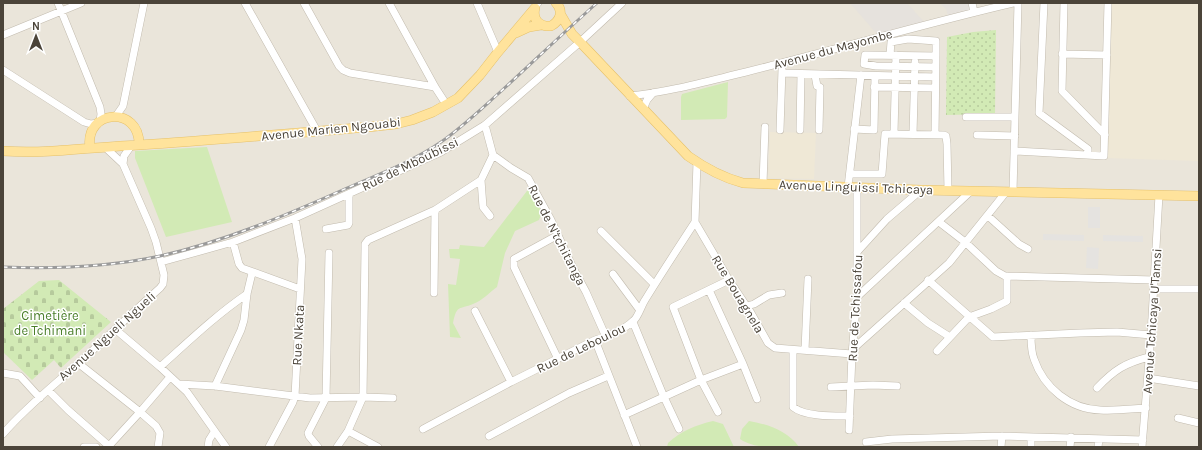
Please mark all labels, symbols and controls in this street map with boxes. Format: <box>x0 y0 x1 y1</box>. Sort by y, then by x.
north arrow <box>16 16 56 56</box>
text: N <box>32 20 40 33</box>
street label: Avenue du Mayombe <box>772 26 894 72</box>
street label: Avenue Marien Ngouabi <box>261 114 401 144</box>
street label: Rue de Mboubissi <box>359 134 461 194</box>
street label: Avenue Linguissi Tchicaya <box>779 177 933 197</box>
street label: Rue de N'tchitanga <box>525 182 589 288</box>
street label: Avenue Tchicaya U'Tamsi <box>1139 248 1165 394</box>
street label: Rue Bouagnela <box>709 252 767 336</box>
street label: Rue de Tchissafou <box>845 254 865 362</box>
street label: Avenue Ngueli Ngueli <box>55 288 159 384</box>
street label: Rue Nkata <box>289 304 307 366</box>
park label: Cimetière de Tchimani <box>14 308 86 338</box>
street label: Rue de Leboulou <box>534 320 628 376</box>

